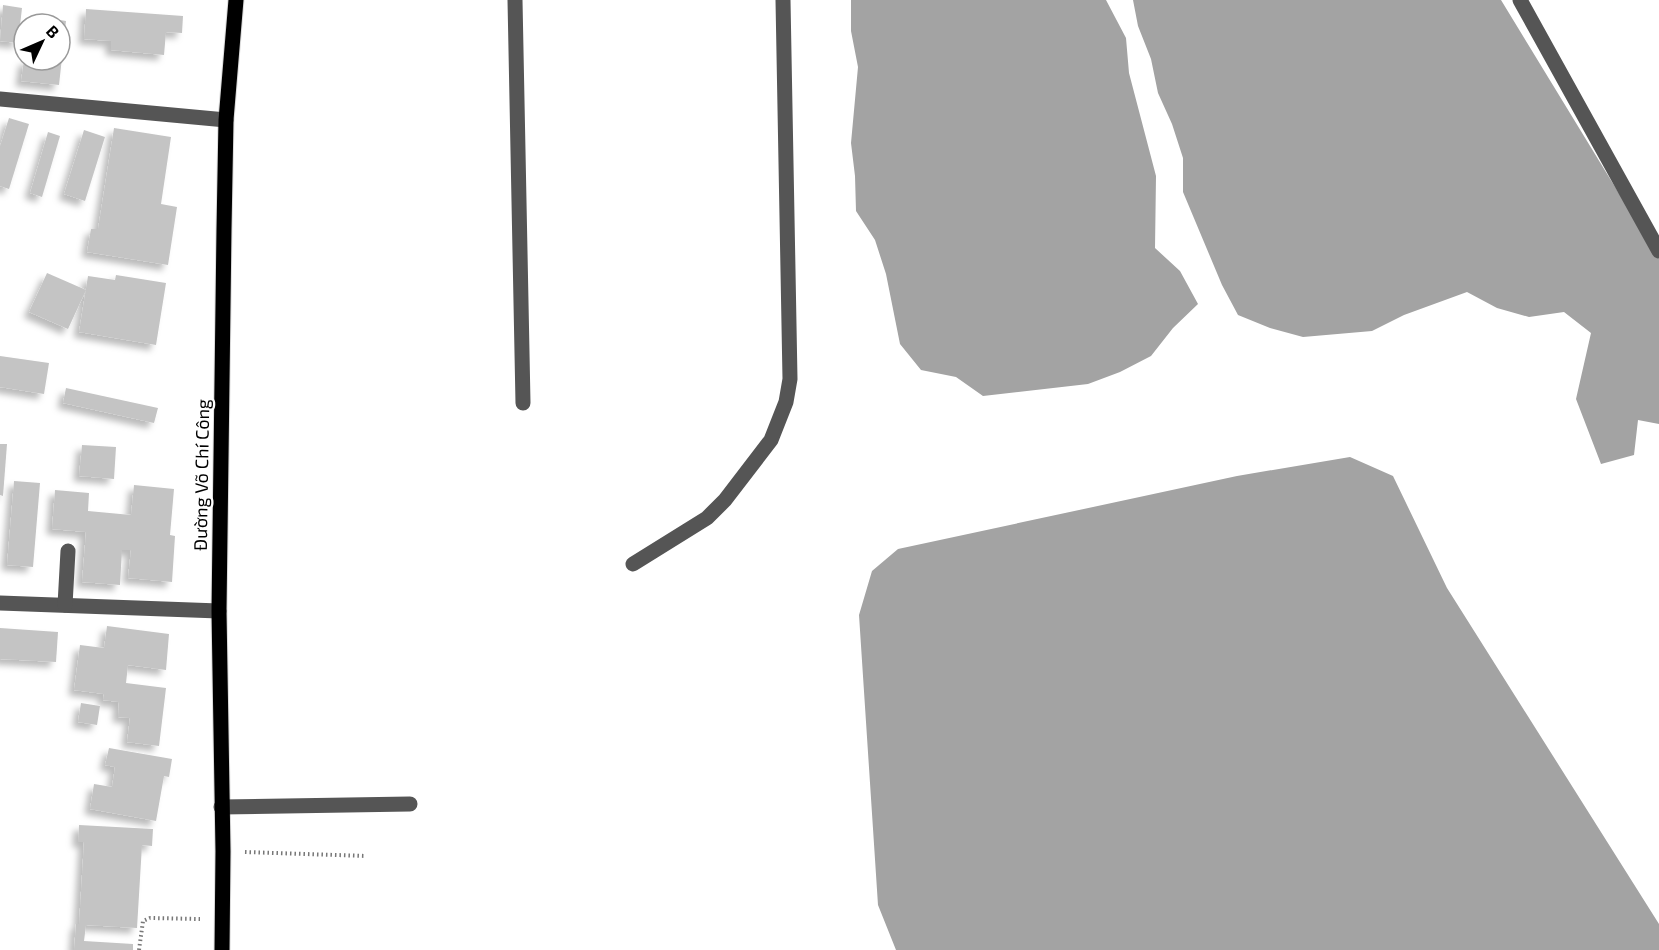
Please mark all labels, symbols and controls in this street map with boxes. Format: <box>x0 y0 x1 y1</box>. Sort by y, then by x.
north arrow <box>12 12 72 72</box>
text: B <box>43 21 64 42</box>
street label: Đường Võ Chí Công <box>189 399 213 551</box>

